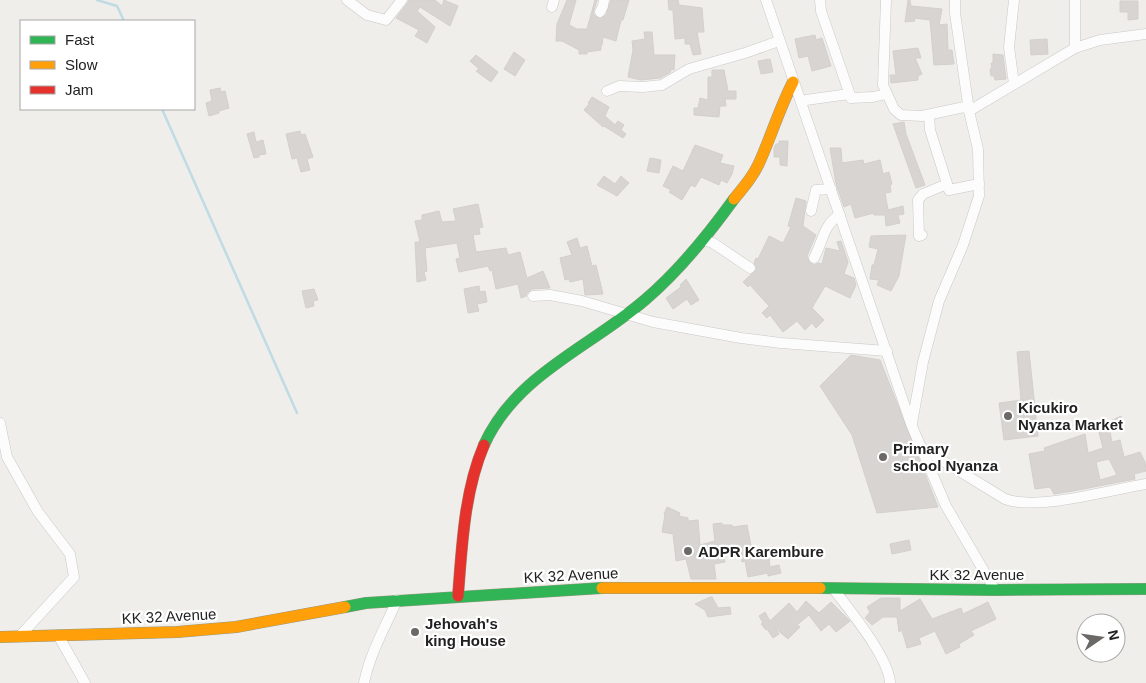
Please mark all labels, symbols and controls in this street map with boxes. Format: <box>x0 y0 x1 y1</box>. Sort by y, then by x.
legend <box>20 20 195 110</box>
text: Fast <box>65 31 95 48</box>
text: Slow <box>65 56 98 73</box>
text: Jam <box>65 81 93 98</box>
place label: Kicukiro Nyanza Market <box>1018 399 1123 433</box>
marker: Kicukiro Nyanza Market <box>1002 410 1014 422</box>
place label: Primary school Nyanza <box>893 440 999 474</box>
marker: Primary school Nyanza <box>877 451 889 463</box>
place label: ADPR Karembure <box>698 543 824 560</box>
marker: ADPR Karembure <box>682 545 694 557</box>
street label: KK 32 Avenue <box>523 564 619 586</box>
street label: KK 32 Avenue <box>930 566 1024 583</box>
street label: KK 32 Avenue <box>121 605 217 627</box>
north arrow <box>1076 613 1126 663</box>
place label: Jehovah's king House <box>425 615 506 649</box>
marker: Jehovah's king House <box>409 626 421 638</box>
text: N <box>1105 628 1123 642</box>

